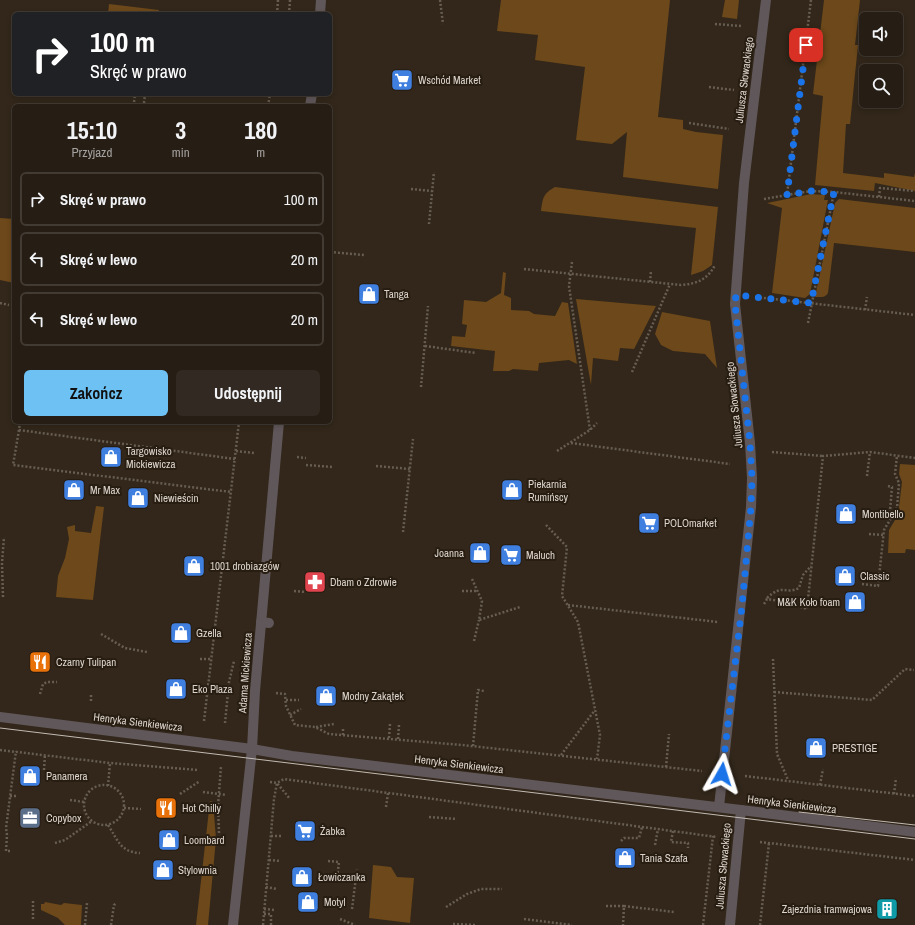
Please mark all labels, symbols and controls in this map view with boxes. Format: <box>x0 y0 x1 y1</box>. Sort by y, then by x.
map controls <box>859 12 903 108</box>
button: sound <box>859 12 903 56</box>
text: 100 m <box>90 23 155 61</box>
icon: right <box>24 28 76 80</box>
pin <box>789 28 823 62</box>
icon: arrive <box>795 34 817 56</box>
street label: Juliusza Słowackiego <box>732 36 756 124</box>
text: Skręć w prawo <box>90 59 187 84</box>
button: search <box>859 64 903 108</box>
supermarket icon: Wschód Market <box>389 67 415 93</box>
place label: Wschód Market <box>418 73 481 87</box>
text: 15:10 <box>67 114 117 146</box>
text: 3 <box>175 114 186 146</box>
text: 180 <box>244 114 277 146</box>
text: Przyjazd <box>71 144 112 161</box>
text: min <box>172 144 190 161</box>
text: m <box>256 144 265 161</box>
icon: right <box>26 188 48 210</box>
text: Skręć w prawo <box>60 189 146 210</box>
text: 100 m <box>284 189 318 210</box>
icon: left <box>26 248 48 270</box>
text: Skręć w lewo <box>60 249 137 270</box>
text: 20 m <box>291 249 318 270</box>
shop icon: Tanga <box>356 281 382 307</box>
place label: Tanga <box>384 287 409 301</box>
icon: left <box>26 308 48 330</box>
text: Skręć w lewo <box>60 309 137 330</box>
text: 20 m <box>291 309 318 330</box>
street label: Juliusza Słowackiego <box>723 361 745 449</box>
button: Zakończ <box>24 370 168 416</box>
button: Udostępnij <box>176 370 320 416</box>
shop icon: Targowisko Mickiewicza <box>98 444 124 470</box>
place label: Targowisko Mickiewicza <box>126 444 176 471</box>
shop icon: Mr Max <box>61 477 87 503</box>
shop icon: Piekarnia Rumińscy <box>499 477 525 503</box>
place label: Piekarnia Rumińscy <box>528 477 569 504</box>
place label: Mr Max <box>90 483 121 497</box>
shop icon: Niewieścin <box>125 485 151 511</box>
place label: Niewieścin <box>154 491 199 505</box>
shop icon: Montibello <box>833 501 859 527</box>
place label: Montibello <box>862 507 904 521</box>
supermarket icon: POLOmarket <box>636 510 662 536</box>
place label: POLOmarket <box>664 516 717 530</box>
shop icon: Joanna <box>467 540 493 566</box>
supermarket icon: Maluch <box>498 542 524 568</box>
place label: Joanna <box>434 546 464 560</box>
place label: Maluch <box>526 548 555 562</box>
shop icon: 1001 drobiazgów <box>181 553 207 579</box>
place label: 1001 drobiazgów <box>210 559 280 573</box>
shop icon: Classic <box>832 563 858 589</box>
pharmacy icon: Dbam o Zdrowie <box>302 569 328 595</box>
place label: Classic <box>860 569 890 583</box>
place label: Dbam o Zdrowie <box>330 575 397 589</box>
shop icon: M&K Koło foam <box>842 589 868 615</box>
place label: M&K Koło foam <box>777 595 840 609</box>
shop icon: Gzella <box>168 620 194 646</box>
place label: Gzella <box>196 626 222 640</box>
street label: Adama Mickiewicza <box>235 632 255 715</box>
restaurant icon: Czarny Tulipan <box>27 649 53 675</box>
place label: Czarny Tulipan <box>56 655 116 669</box>
shop icon: Eko Plaza <box>163 676 189 702</box>
place label: Eko Plaza <box>192 682 233 696</box>
shop icon: Modny Zakątek <box>313 683 339 709</box>
place label: Modny Zakątek <box>342 689 404 703</box>
street label: Henryka Sienkiewicza <box>93 710 183 734</box>
shop icon: PRESTIGE <box>803 735 829 761</box>
place label: PRESTIGE <box>832 741 878 755</box>
street label: Henryka Sienkiewicza <box>414 752 504 776</box>
position arrow <box>701 753 743 795</box>
shop icon: Panamera <box>17 763 43 789</box>
place label: Panamera <box>46 769 88 783</box>
street label: Henryka Sienkiewicza <box>747 792 837 816</box>
restaurant icon: Hot Chilly <box>153 795 179 821</box>
place label: Hot Chilly <box>182 801 222 815</box>
office icon: Copybox <box>17 805 43 831</box>
place label: Copybox <box>46 811 82 825</box>
supermarket icon: Żabka <box>292 818 318 844</box>
street label: Juliusza Słowackiego <box>712 822 734 910</box>
place label: Żabka <box>320 824 345 838</box>
shop icon: Loombard <box>156 827 182 853</box>
place label: Loombard <box>184 833 225 847</box>
shop icon: Tania Szafa <box>612 845 638 871</box>
place label: Tania Szafa <box>640 851 688 865</box>
shop icon: Stylownia <box>150 857 176 883</box>
place label: Stylownia <box>178 863 217 877</box>
shop icon: Łowiczanka <box>289 864 315 890</box>
place label: Łowiczanka <box>318 870 366 884</box>
shop icon: Motyl <box>295 889 321 915</box>
place label: Motyl <box>324 895 346 909</box>
building icon: Zajezdnia tramwajowa <box>874 896 900 922</box>
place label: Zajezdnia tramwajowa <box>782 902 872 916</box>

